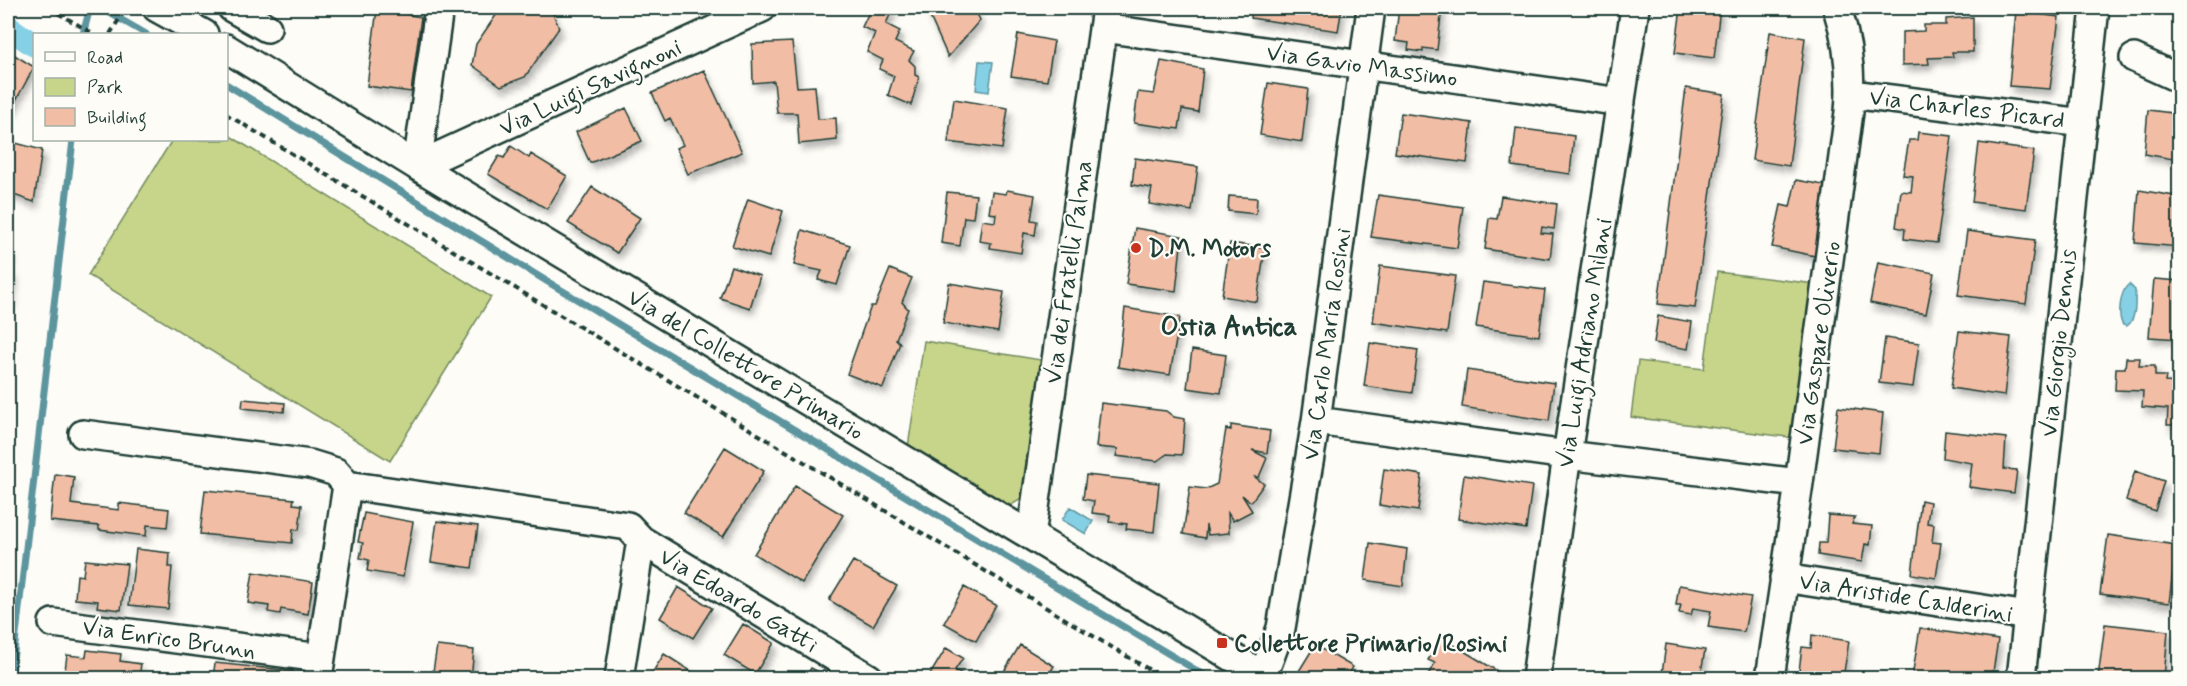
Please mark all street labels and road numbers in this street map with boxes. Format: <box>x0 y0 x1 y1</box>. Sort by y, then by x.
street label: Via Luigi Savignoni <box>494 33 688 147</box>
street label: Via Gavio Massimo <box>1264 38 1459 95</box>
street label: Via Charles Picard <box>1867 82 2066 137</box>
street label: Via dei Fratelli Palma <box>1038 158 1101 386</box>
street label: Via Luigi Adriano Milani <box>1550 216 1623 471</box>
street label: Via Carlo Maria Rosini <box>1296 226 1359 462</box>
street label: Via Gaspare Oliverio <box>1790 239 1849 447</box>
street label: Via Giorgio Dennis <box>2034 247 2087 439</box>
street label: Via del Collettore Primario <box>621 282 869 448</box>
street label: Via Edoardo Gatti <box>653 542 823 661</box>
street label: Via Aristide Calderini <box>1797 566 2015 631</box>
street label: Via Enrico Brunn <box>80 612 257 667</box>

